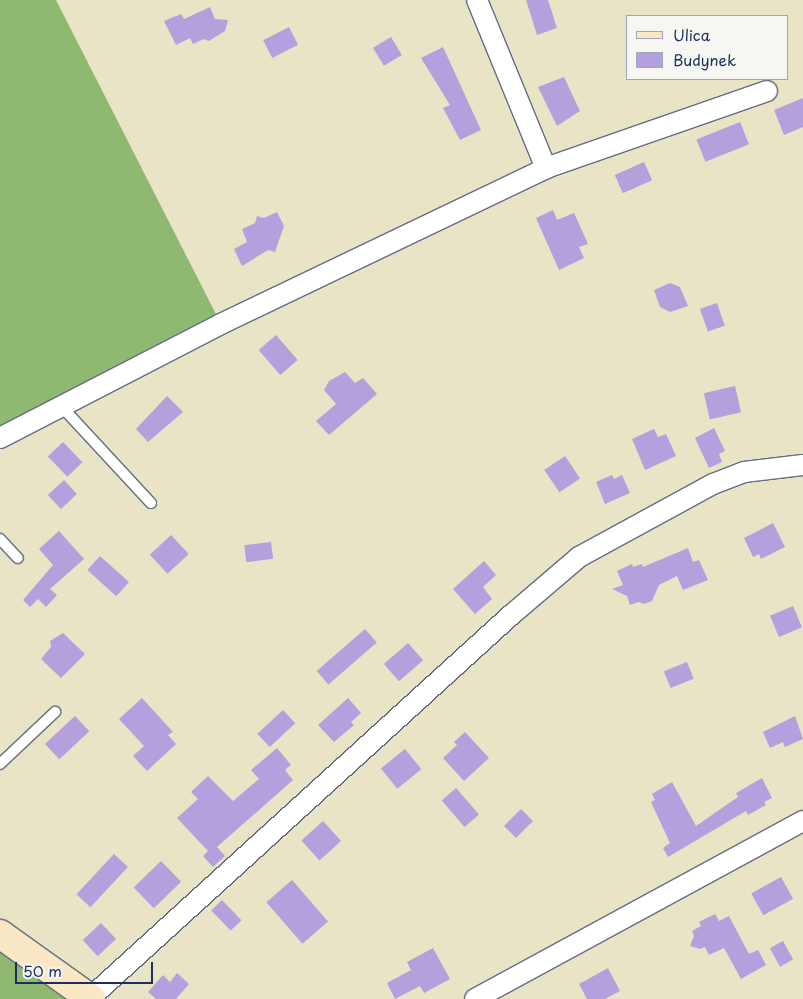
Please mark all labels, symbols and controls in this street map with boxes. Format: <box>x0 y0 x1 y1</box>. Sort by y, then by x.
legend <box>626 15 788 80</box>
text: Ulica <box>673 23 710 46</box>
text: Budynek <box>673 48 736 71</box>
scale bar <box>18 952 155 984</box>
text: 50 m <box>23 959 62 982</box>

